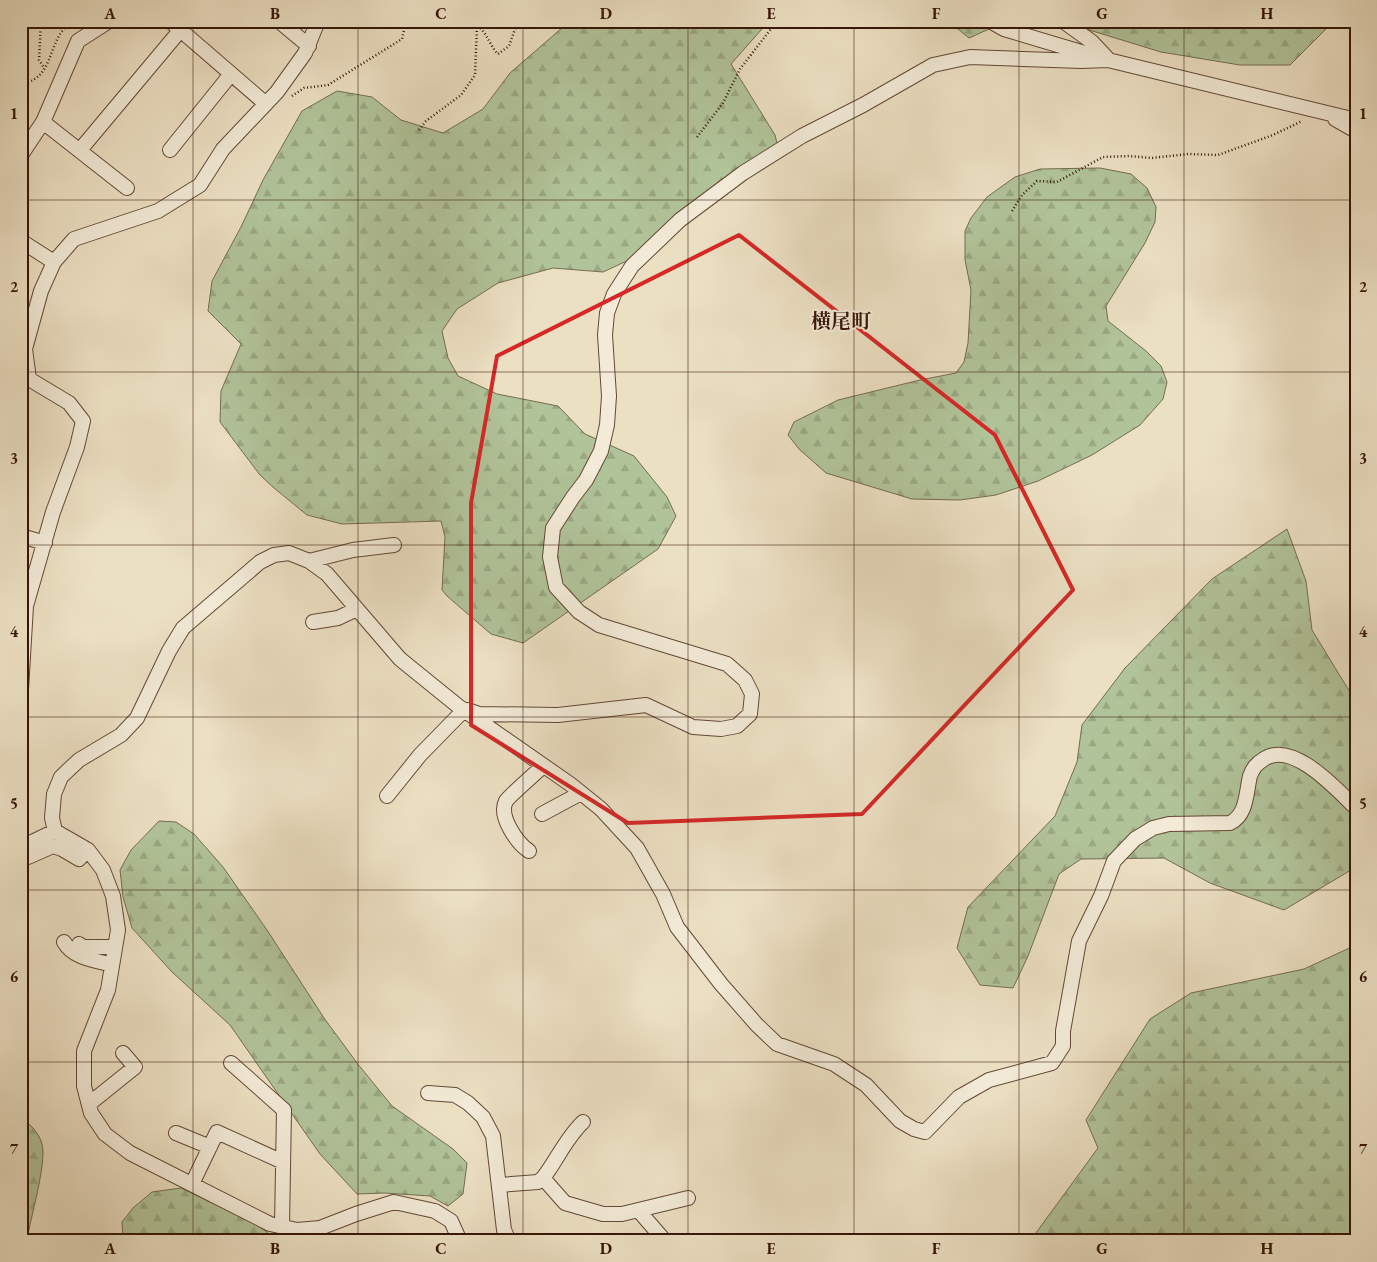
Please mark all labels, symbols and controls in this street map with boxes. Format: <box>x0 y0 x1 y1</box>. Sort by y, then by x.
text: A <box>103 3 116 24</box>
text: B <box>270 3 280 24</box>
text: C <box>435 3 447 24</box>
text: D <box>600 3 612 24</box>
text: E <box>766 3 776 24</box>
text: F <box>932 3 941 24</box>
text: G <box>1096 3 1108 24</box>
text: H <box>1261 3 1274 24</box>
text: 1 <box>10 103 18 124</box>
text: 1 <box>1359 103 1367 124</box>
text: 2 <box>10 276 19 297</box>
text: 2 <box>1359 276 1368 297</box>
district label: 横尾町 <box>811 308 872 334</box>
text: 3 <box>10 448 18 469</box>
text: 3 <box>1359 448 1367 469</box>
text: 4 <box>10 621 19 642</box>
text: 4 <box>1359 621 1368 642</box>
text: 5 <box>10 793 18 814</box>
text: 5 <box>1359 793 1367 814</box>
text: 6 <box>10 966 19 987</box>
text: 6 <box>1359 966 1368 987</box>
text: 7 <box>10 1138 19 1159</box>
text: 7 <box>1359 1138 1368 1159</box>
text: A <box>103 1238 116 1259</box>
text: B <box>270 1238 280 1259</box>
text: C <box>435 1238 447 1259</box>
text: D <box>600 1238 612 1259</box>
text: E <box>766 1238 776 1259</box>
text: F <box>932 1238 941 1259</box>
text: G <box>1096 1238 1108 1259</box>
text: H <box>1261 1238 1274 1259</box>

